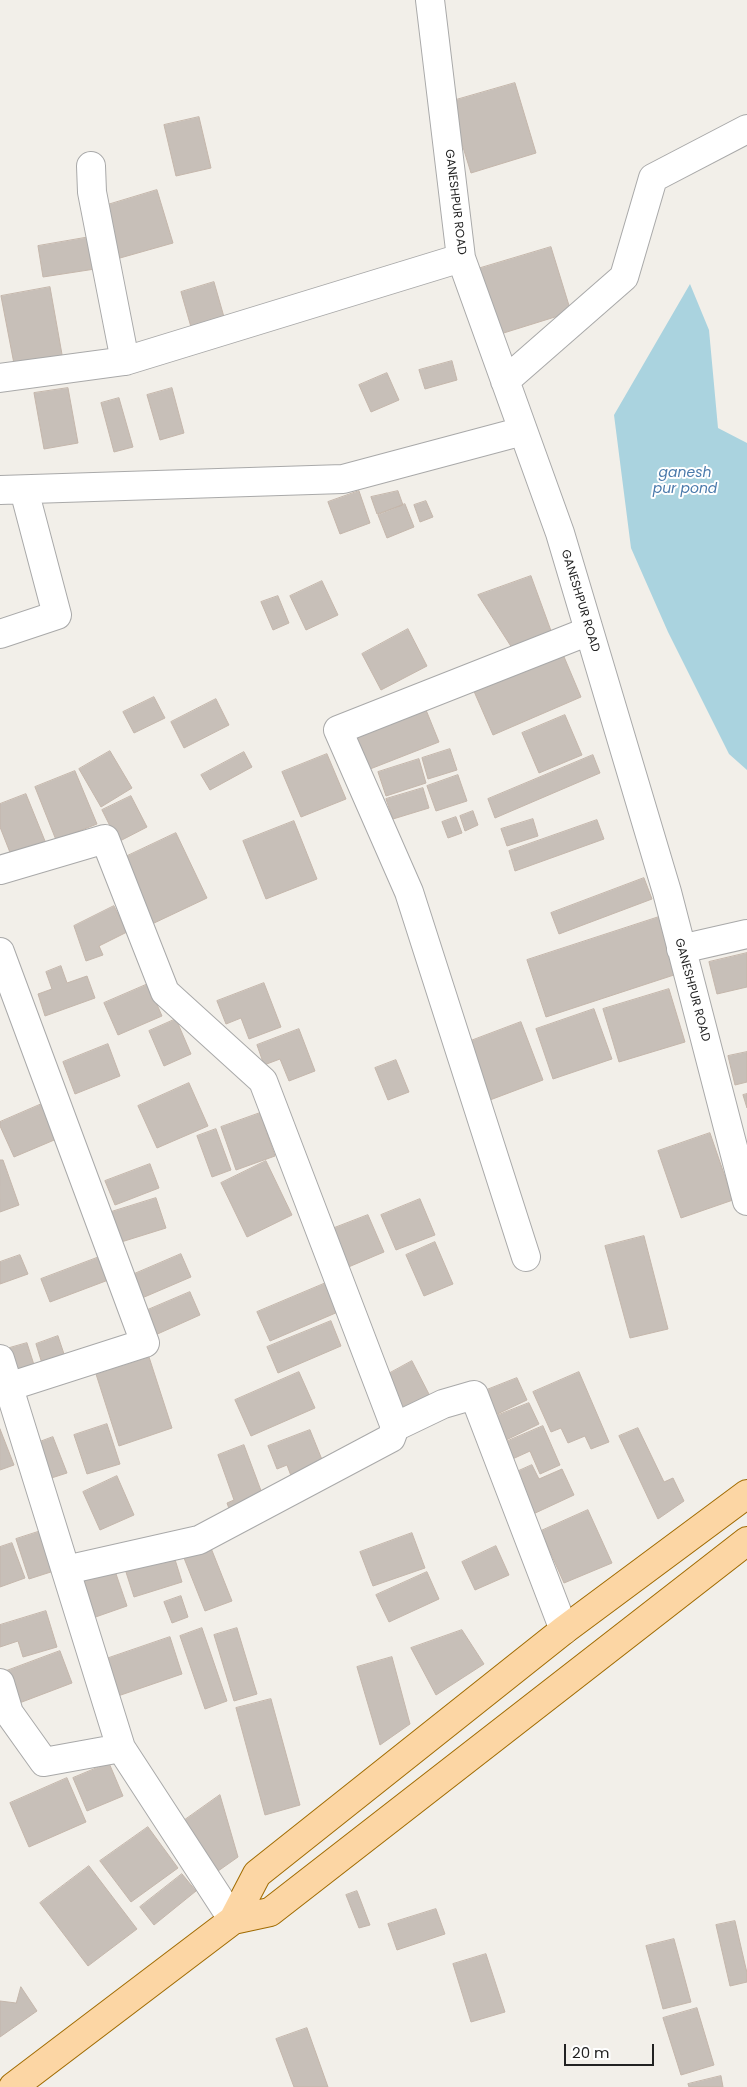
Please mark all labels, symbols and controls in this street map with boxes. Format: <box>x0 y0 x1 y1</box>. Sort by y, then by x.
street label: GANESHPUR ROAD <box>441 148 469 256</box>
water label: ganesh pur pond <box>653 465 717 498</box>
street label: GANESHPUR ROAD <box>558 548 602 654</box>
street label: GANESHPUR ROAD <box>671 937 713 1043</box>
scale bar <box>567 2034 657 2066</box>
text: 20 m <box>572 2042 610 2063</box>

